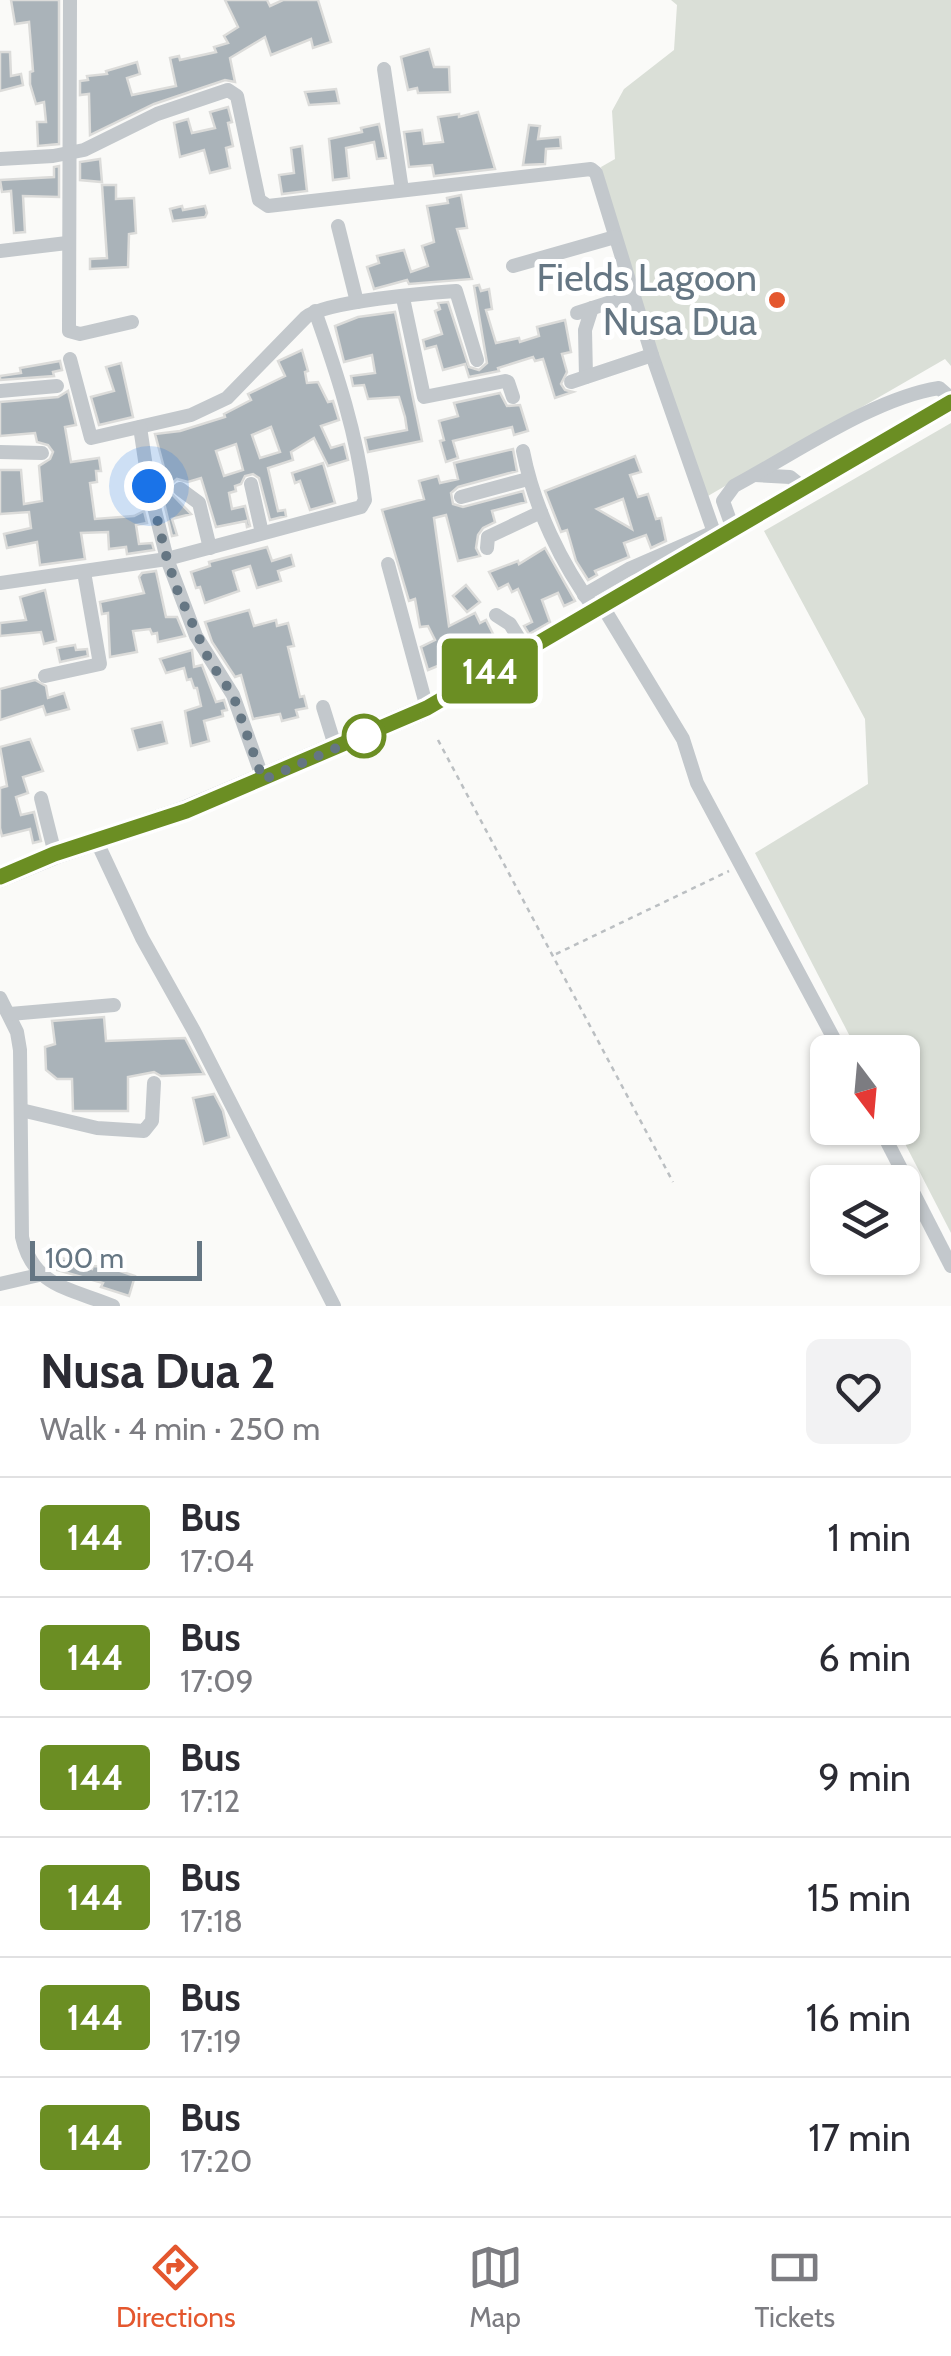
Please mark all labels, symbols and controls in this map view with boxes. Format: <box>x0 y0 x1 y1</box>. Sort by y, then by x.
place label: Fields Lagoon Nusa Dua <box>536 254 757 345</box>
marker: Fields Lagoon Nusa Dua <box>766 289 788 311</box>
your location <box>124 461 174 511</box>
line badge: 144 <box>432 638 548 704</box>
text: 144 <box>462 650 518 693</box>
unlabelled marker <box>343 715 385 757</box>
north arrow <box>810 1035 920 1145</box>
map controls <box>810 1035 920 1275</box>
button: layers <box>810 1165 920 1275</box>
scale bar <box>30 1236 202 1280</box>
text: 100 m <box>45 1241 124 1275</box>
button: heart <box>806 1339 911 1444</box>
text: Nusa Dua 2 <box>40 1342 276 1400</box>
text: Walk · 4 min · 250 m <box>40 1409 320 1448</box>
text: Bus <box>180 1494 241 1541</box>
text: 1 min <box>827 1514 911 1561</box>
text: 144 <box>67 1516 123 1559</box>
text: 17:04 <box>180 1541 254 1580</box>
text: Bus <box>180 1614 241 1661</box>
text: 6 min <box>818 1634 911 1681</box>
text: 144 <box>67 1636 123 1679</box>
text: 17:09 <box>180 1661 254 1700</box>
text: Bus <box>180 1734 241 1781</box>
text: 9 min <box>818 1754 911 1801</box>
text: 144 <box>67 1756 123 1799</box>
text: 17:12 <box>180 1781 240 1820</box>
text: Bus <box>180 1854 241 1901</box>
text: 15 min <box>807 1874 911 1921</box>
text: 144 <box>67 1876 123 1919</box>
text: 17:18 <box>180 1901 243 1940</box>
text: Bus <box>180 1974 241 2021</box>
text: 16 min <box>806 1994 911 2041</box>
text: 144 <box>67 1996 123 2039</box>
text: 17:19 <box>180 2021 242 2060</box>
text: Bus <box>180 2094 241 2141</box>
text: 17 min <box>808 2114 911 2161</box>
text: 144 <box>67 2116 123 2159</box>
text: 17:20 <box>180 2141 252 2180</box>
tab: Directions <box>116 2240 236 2334</box>
tab: Map <box>468 2240 523 2334</box>
tab: Tickets <box>754 2240 835 2334</box>

